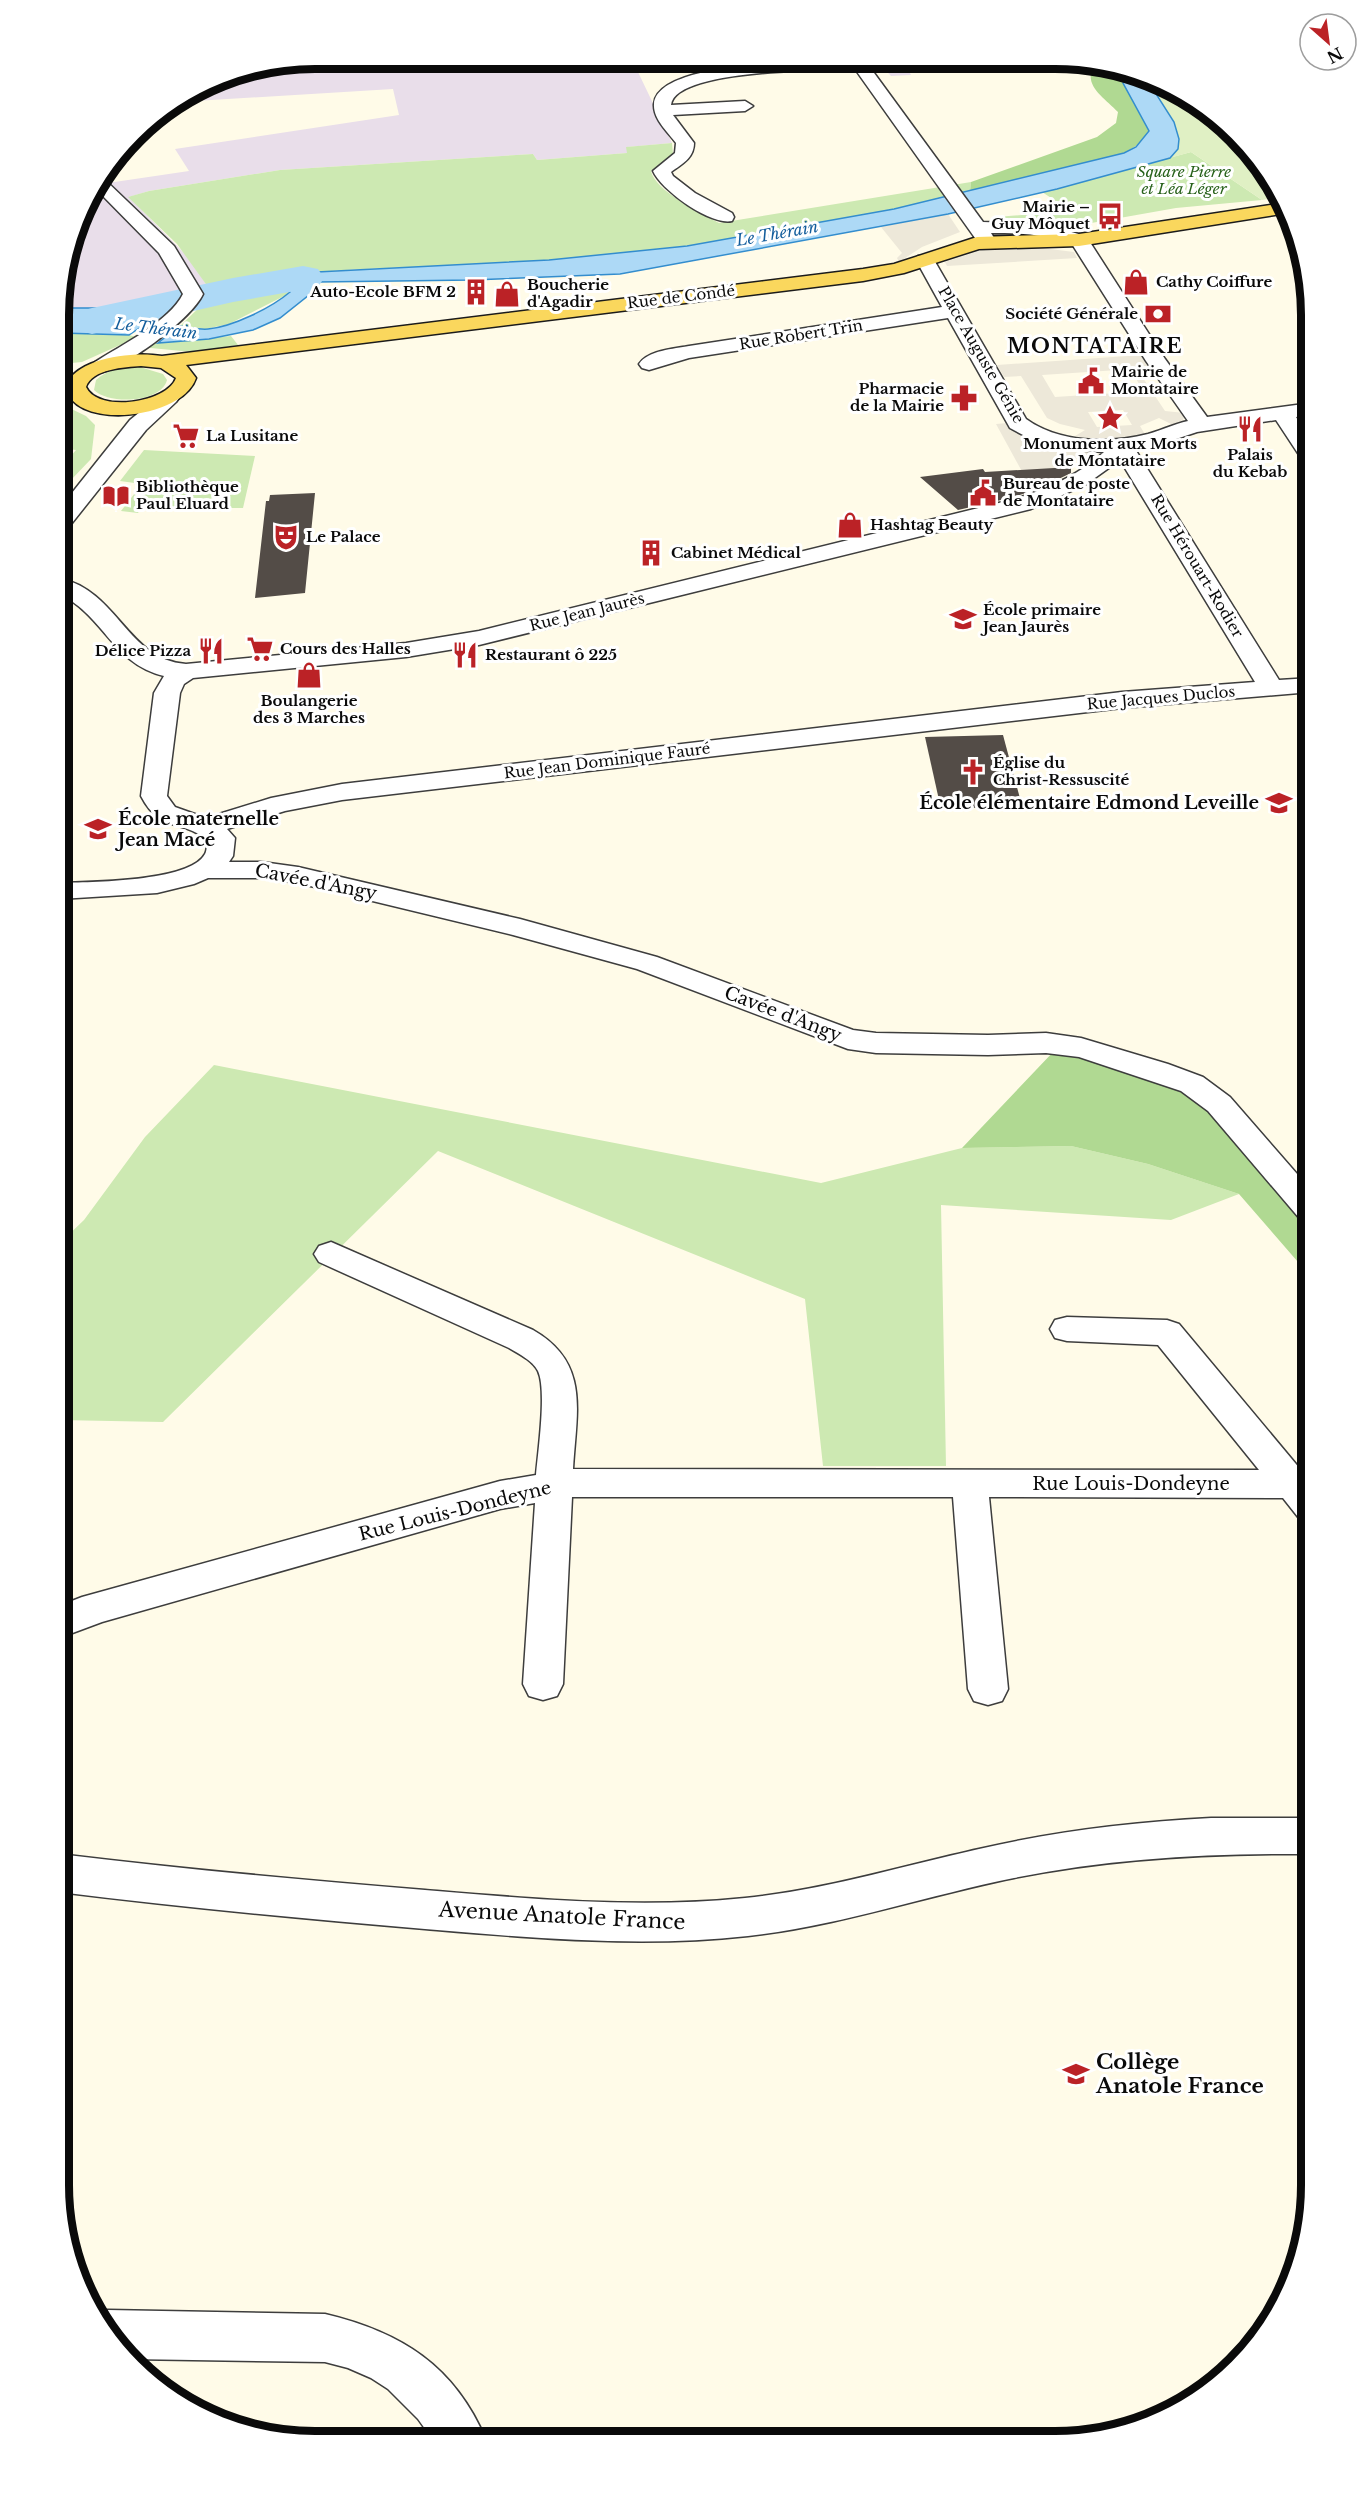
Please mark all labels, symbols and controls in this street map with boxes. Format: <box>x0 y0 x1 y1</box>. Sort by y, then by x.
north arrow <box>1298 12 1358 72</box>
text: N <box>1324 43 1346 68</box>
park label: Square Pierre et Léa Léger <box>1137 162 1231 198</box>
place label: Mairie – Guy Môquet <box>991 197 1090 233</box>
bus stop icon: Mairie – Guy Môquet <box>1095 201 1125 231</box>
water label: Le Thérain <box>733 216 820 250</box>
shop icon: Cathy Coiffure <box>1121 267 1151 297</box>
place label: Cathy Coiffure <box>1156 272 1272 291</box>
place label: Boucherie d'Agadir <box>527 275 609 311</box>
building icon: Auto-Ecole BFM 2 <box>461 277 491 307</box>
shop icon: Boucherie d'Agadir <box>492 279 522 309</box>
street label: Rue de Condé <box>626 280 736 313</box>
place label: Auto-Ecole BFM 2 <box>309 282 456 301</box>
street label: Place Auguste Génie <box>934 283 1029 427</box>
bank icon: Société Générale <box>1143 299 1173 329</box>
place label: Société Générale <box>1005 304 1138 323</box>
water label: Le Thérain <box>113 313 198 343</box>
street label: Rue Robert Trin <box>738 315 864 354</box>
district label: MONTATAIRE <box>1007 334 1183 358</box>
place label: Mairie de Montataire <box>1111 362 1199 398</box>
public building icon: Mairie de Montataire <box>1076 366 1106 396</box>
place label: Pharmacie de la Mairie <box>850 379 944 415</box>
pharmacy icon: Pharmacie de la Mairie <box>949 383 979 413</box>
place icon: Monument aux Morts de Montataire <box>1095 403 1125 433</box>
restaurant icon: Palais du Kebab <box>1235 414 1265 444</box>
supermarket icon: La Lusitane <box>171 421 201 451</box>
place label: La Lusitane <box>206 426 298 445</box>
place label: Monument aux Morts de Montataire <box>1023 434 1197 470</box>
place label: Palais du Kebab <box>1213 445 1287 481</box>
place label: Bureau de poste de Montataire <box>1003 474 1130 510</box>
place label: Bibliothèque Paul Eluard <box>136 477 239 513</box>
public building icon: Bureau de poste de Montataire <box>968 478 998 508</box>
library icon: Bibliothèque Paul Eluard <box>101 481 131 511</box>
street label: Rue Hérouart-Rodier <box>1147 491 1248 642</box>
shop icon: Hashtag Beauty <box>835 510 865 540</box>
place label: Hashtag Beauty <box>870 515 994 534</box>
theatre icon: Le Palace <box>271 522 301 552</box>
place label: Le Palace <box>306 527 381 546</box>
building icon: Cabinet Médical <box>636 538 666 568</box>
place label: Cabinet Médical <box>671 543 801 562</box>
street label: Rue Jean Jaurès <box>527 588 647 635</box>
place label: École primaire Jean Jaurès <box>980 600 1101 636</box>
school or university icon: École primaire Jean Jaurès <box>948 604 978 634</box>
supermarket icon: Cours des Halles <box>245 634 275 664</box>
restaurant icon: Délice Pizza <box>196 636 226 666</box>
place label: Cours des Halles <box>280 639 411 658</box>
restaurant icon: Restaurant ô 225 <box>450 640 480 670</box>
place label: Délice Pizza <box>95 641 191 660</box>
place label: Restaurant ô 225 <box>485 645 617 664</box>
shop icon: Boulangerie des 3 Marches <box>294 660 324 690</box>
street label: Rue Jacques Duclos <box>1086 682 1236 713</box>
place label: Boulangerie des 3 Marches <box>253 691 365 727</box>
street label: Rue Jean Dominique Fauré <box>503 738 711 783</box>
place label: Église du Christ-Ressuscité <box>993 753 1129 789</box>
church icon: Église du Christ-Ressuscité <box>958 757 988 787</box>
school or university icon: École élémentaire Edmond Leveille <box>1264 788 1294 818</box>
place label: École élémentaire Edmond Leveille <box>919 791 1259 814</box>
place label: École maternelle Jean Macé <box>114 807 279 851</box>
school or university icon: École maternelle Jean Macé <box>83 814 113 844</box>
street label: Cavée d'Angy <box>253 859 379 905</box>
street label: Cavée d'Angy <box>721 982 845 1047</box>
street label: Rue Louis-Dondeyne <box>1032 1473 1230 1495</box>
street label: Rue Louis-Dondeyne <box>356 1476 554 1546</box>
street label: Avenue Anatole France <box>437 1896 686 1935</box>
place label: Collège Anatole France <box>1095 2049 1264 2099</box>
school or university icon: Collège Anatole France <box>1061 2059 1091 2089</box>

